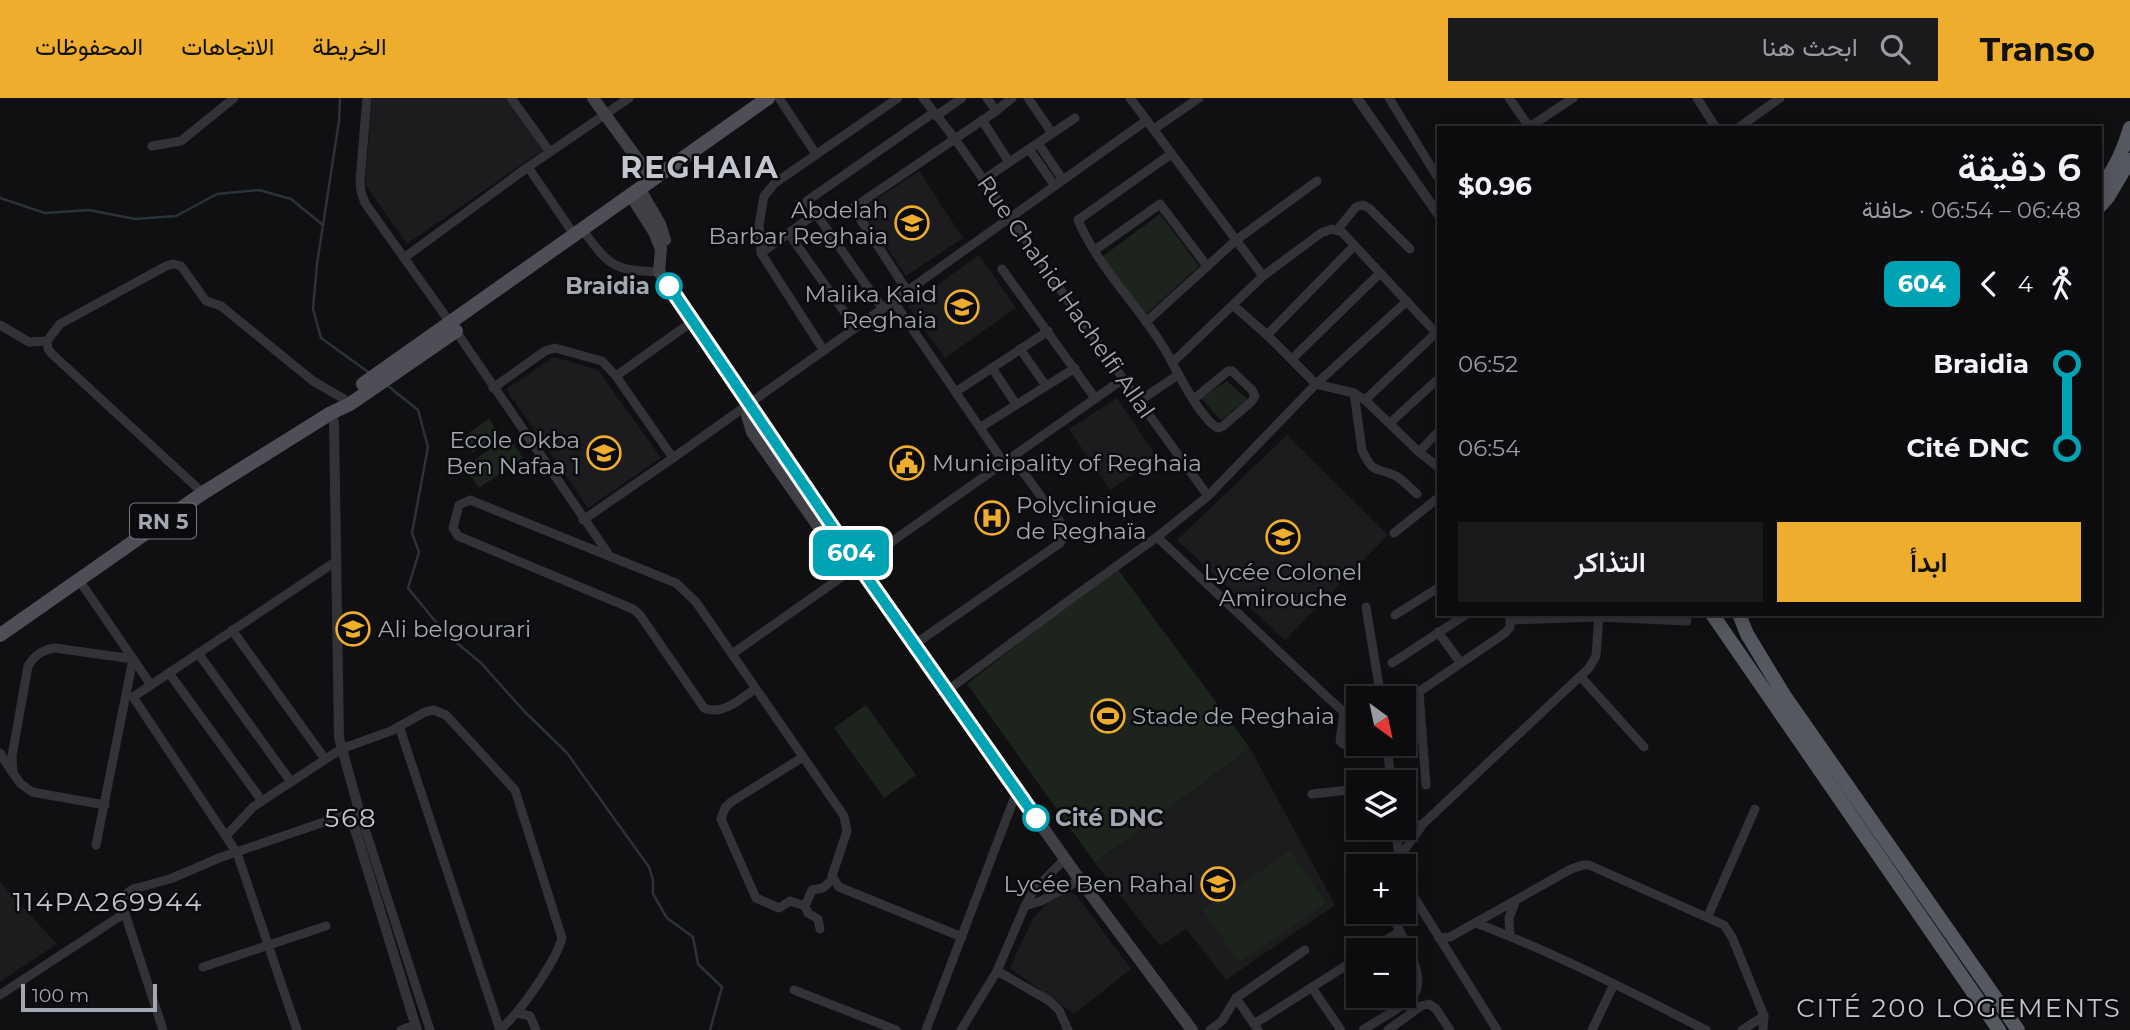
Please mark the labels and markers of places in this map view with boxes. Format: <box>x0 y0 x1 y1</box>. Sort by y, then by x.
place label: Abdelah Barbar Reghaia <box>709 196 888 250</box>
school or university icon: Abdelah Barbar Reghaia <box>893 204 931 242</box>
place label: Braidia <box>565 272 650 300</box>
marker: Braidia <box>656 273 682 299</box>
place label: Malika Kaid Reghaia <box>805 280 937 334</box>
school or university icon: Malika Kaid Reghaia <box>943 288 981 326</box>
place label: Ecole Okba Ben Nafaa 1 <box>446 426 580 480</box>
school or university icon: Ecole Okba Ben Nafaa 1 <box>585 434 623 472</box>
public building icon: Municipality of Reghaia <box>888 444 926 482</box>
place label: Municipality of Reghaia <box>932 449 1202 477</box>
place label: Polyclinique de Reghaïa <box>1016 491 1157 545</box>
hospital icon: Polyclinique de Reghaïa <box>973 499 1011 537</box>
school or university icon: Lycée Colonel Amirouche <box>1264 518 1302 556</box>
place label: Lycée Colonel Amirouche <box>1204 558 1362 612</box>
school or university icon: Ali belgourari <box>334 610 372 648</box>
place label: Ali belgourari <box>378 615 531 643</box>
sports icon: Stade de Reghaia <box>1089 697 1127 735</box>
place label: Stade de Reghaia <box>1132 702 1335 730</box>
place label: Cité DNC <box>1055 804 1164 832</box>
marker: Cité DNC <box>1023 805 1049 831</box>
school or university icon: Lycée Ben Rahal <box>1199 865 1237 903</box>
place label: Lycée Ben Rahal <box>1004 870 1194 898</box>

